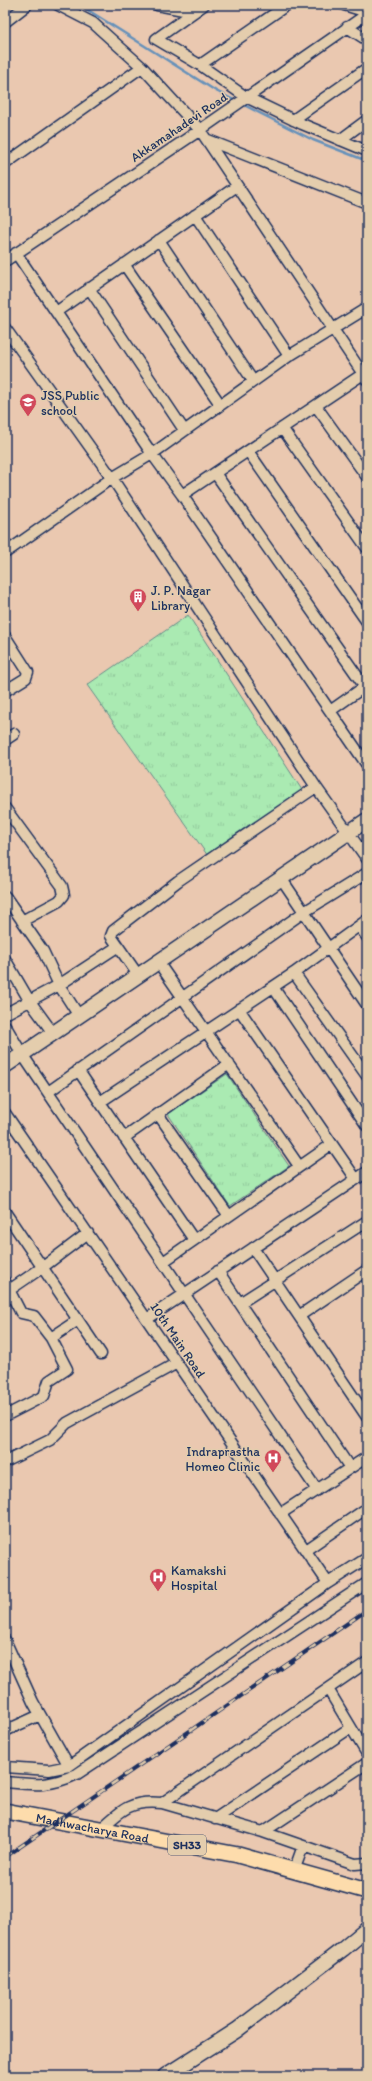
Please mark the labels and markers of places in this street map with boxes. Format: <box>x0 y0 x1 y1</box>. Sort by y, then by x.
place label: JSS Public school <box>41 388 99 418</box>
school or university icon: JSS Public school <box>18 392 38 417</box>
place label: J. P. Nagar Library <box>151 583 211 613</box>
building icon: J. P. Nagar Library <box>128 587 148 612</box>
place label: Indraprastha Homeo Clinic <box>186 1444 260 1474</box>
hospital icon: Indraprastha Homeo Clinic <box>263 1448 283 1473</box>
place label: Kamakshi Hospital <box>171 1563 226 1593</box>
hospital icon: Kamakshi Hospital <box>148 1567 168 1592</box>

